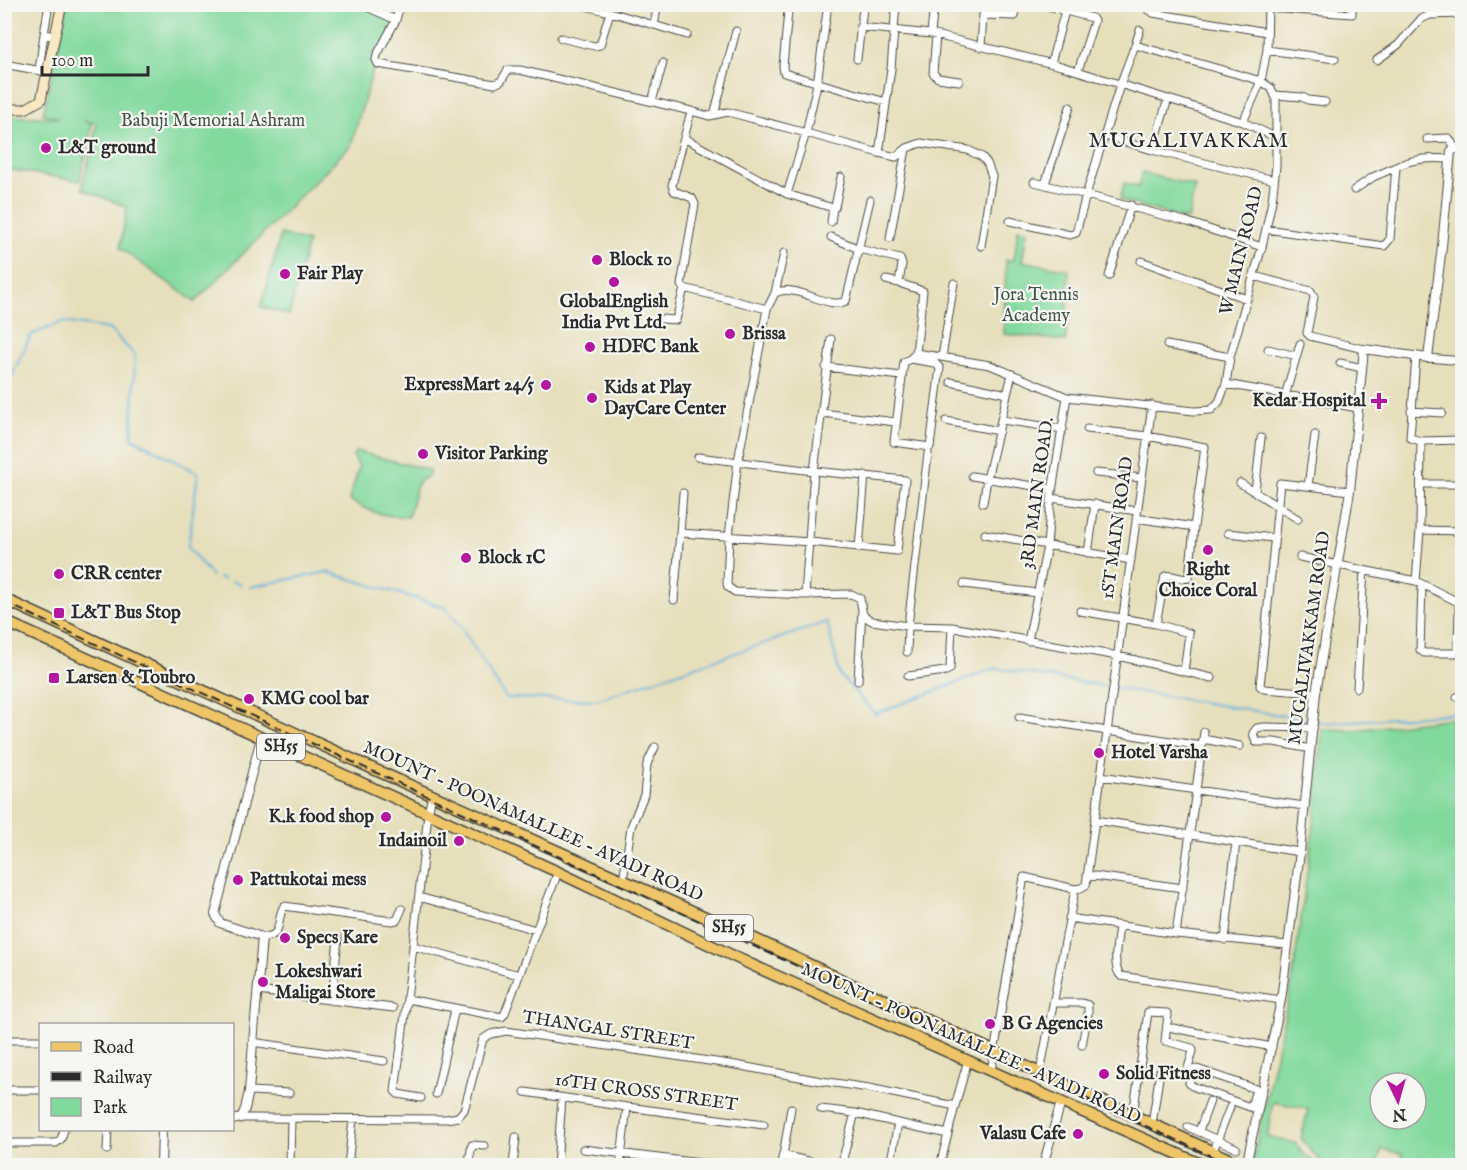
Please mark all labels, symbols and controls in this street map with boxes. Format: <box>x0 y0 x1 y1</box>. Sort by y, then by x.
scale bar <box>42 39 148 77</box>
text: 100 m <box>51 50 93 73</box>
park label: Babuji Memorial Ashram <box>121 110 305 133</box>
district label: MUGALIVAKKAM <box>1088 128 1290 155</box>
place label: L&T ground <box>58 137 156 160</box>
marker: L&T ground <box>39 141 53 155</box>
street label: W MAIN ROAD <box>1215 184 1269 318</box>
place label: Block 10 <box>609 249 672 272</box>
marker: Block 10 <box>590 253 604 267</box>
place label: Fair Play <box>297 263 364 286</box>
marker: Fair Play <box>278 267 292 281</box>
marker: GlobalEnglish India Pvt Ltd. <box>607 275 621 289</box>
park label: Jora Tennis Academy <box>992 284 1078 328</box>
place label: GlobalEnglish India Pvt Ltd. <box>560 291 669 335</box>
place label: Brissa <box>742 323 787 346</box>
marker: Brissa <box>723 327 737 341</box>
place label: HDFC Bank <box>602 336 700 359</box>
marker: HDFC Bank <box>583 340 597 354</box>
place label: ExpressMart 24/5 <box>404 374 534 397</box>
place label: Kids at Play DayCare Center <box>604 377 726 421</box>
marker: ExpressMart 24/5 <box>539 378 553 392</box>
place label: Kedar Hospital <box>1252 390 1367 413</box>
marker: Kids at Play DayCare Center <box>585 391 599 405</box>
marker: Kedar Hospital <box>1370 392 1388 410</box>
street label: 3RD MAIN ROAD. <box>1016 416 1060 570</box>
place label: Visitor Parking <box>434 443 549 466</box>
marker: Visitor Parking <box>416 447 430 461</box>
street label: 1ST MAIN ROAD <box>1097 455 1139 601</box>
street label: MUGALIVAKKAM ROAD <box>1284 530 1336 746</box>
marker: Right Choice Coral <box>1201 543 1215 557</box>
place label: Block 1C <box>478 547 545 570</box>
marker: Block 1C <box>459 551 473 565</box>
place label: Right Choice Coral <box>1159 559 1258 603</box>
place label: CRR center <box>71 563 162 586</box>
marker: CRR center <box>52 567 66 581</box>
place label: L&T Bus Stop <box>71 602 181 625</box>
marker: L&T Bus Stop <box>52 606 66 620</box>
place label: Larsen & Toubro <box>66 667 195 690</box>
marker: Larsen & Toubro <box>47 671 61 685</box>
place label: KMG cool bar <box>261 688 369 711</box>
marker: KMG cool bar <box>242 692 256 706</box>
road number: SH55 <box>257 734 305 760</box>
street label: MOUNT - POONAMALLEE - AVADI ROAD <box>359 736 707 908</box>
place label: Hotel Varsha <box>1111 742 1209 765</box>
marker: Hotel Varsha <box>1092 746 1106 760</box>
place label: K.k food shop <box>269 806 374 829</box>
marker: K.k food shop <box>379 810 393 824</box>
place label: Indainoil <box>379 830 448 853</box>
marker: Indainoil <box>452 834 466 848</box>
place label: Pattukotai mess <box>250 869 367 892</box>
marker: Pattukotai mess <box>231 873 245 887</box>
road number: SH55 <box>705 915 753 941</box>
place label: Specs Kare <box>297 927 379 950</box>
marker: Specs Kare <box>278 931 292 945</box>
street label: MOUNT - POONAMALLEE - AVADI ROAD <box>797 958 1145 1130</box>
place label: Lokeshwari Maligai Store <box>275 961 376 1005</box>
marker: Lokeshwari Maligai Store <box>256 975 270 989</box>
street label: THANGAL STREET <box>521 1006 695 1056</box>
place label: B G Agencies <box>1002 1013 1104 1036</box>
marker: B G Agencies <box>983 1017 997 1031</box>
legend <box>39 1023 234 1131</box>
text: Road <box>93 1037 134 1060</box>
place label: Solid Fitness <box>1116 1063 1212 1086</box>
text: Railway <box>93 1067 152 1090</box>
marker: Solid Fitness <box>1097 1067 1111 1081</box>
street label: 16TH CROSS STREET <box>553 1069 739 1117</box>
north arrow <box>1368 1071 1428 1131</box>
text: Park <box>93 1097 128 1120</box>
text: N <box>1391 1103 1408 1125</box>
place label: Valasu Cafe <box>979 1123 1067 1146</box>
marker: Valasu Cafe <box>1071 1127 1085 1141</box>

